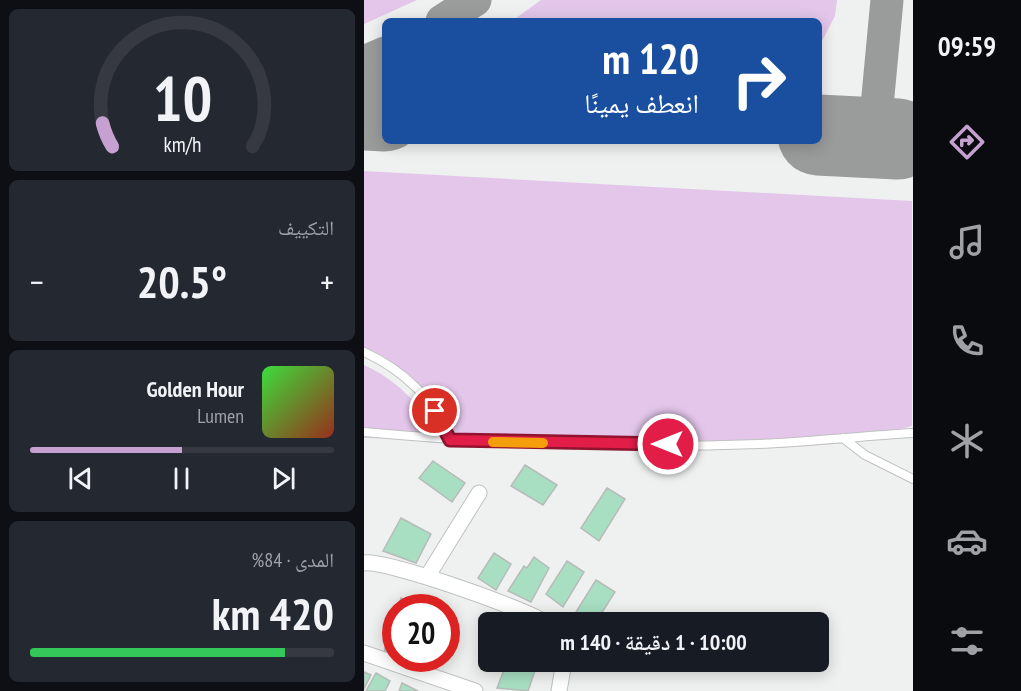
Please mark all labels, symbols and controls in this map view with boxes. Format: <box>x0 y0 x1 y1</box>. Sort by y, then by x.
text: 09:59 <box>938 29 996 63</box>
text: 120 m <box>602 31 699 86</box>
icon: right <box>720 42 798 120</box>
text: 10 <box>152 57 212 138</box>
text: انعطف يمينًا <box>584 86 699 120</box>
icon: directions <box>946 121 988 163</box>
text: km/h <box>163 130 201 158</box>
text: التكييف <box>278 215 334 241</box>
icon: music <box>946 221 988 263</box>
text: 20.5° <box>137 252 227 310</box>
text: − <box>30 260 44 303</box>
text: + <box>320 260 334 303</box>
icon: phone <box>946 320 988 362</box>
text: Golden Hour <box>146 375 244 403</box>
pin <box>409 385 460 436</box>
icon: arrive <box>418 394 451 427</box>
text: Lumen <box>197 403 244 429</box>
position arrow <box>636 412 700 476</box>
icon: climate <box>946 420 988 462</box>
icon: previous <box>64 462 97 495</box>
icon: pause <box>165 462 198 495</box>
icon: next <box>267 462 300 495</box>
icon: car <box>946 520 988 562</box>
text: المدى · 84% <box>251 547 334 573</box>
text: 420 km <box>212 584 334 642</box>
speed limit sign: 20 <box>382 594 460 672</box>
icon: filters <box>946 620 988 662</box>
text: 10:00 · 1 دقيقة · 140 m <box>560 628 747 656</box>

